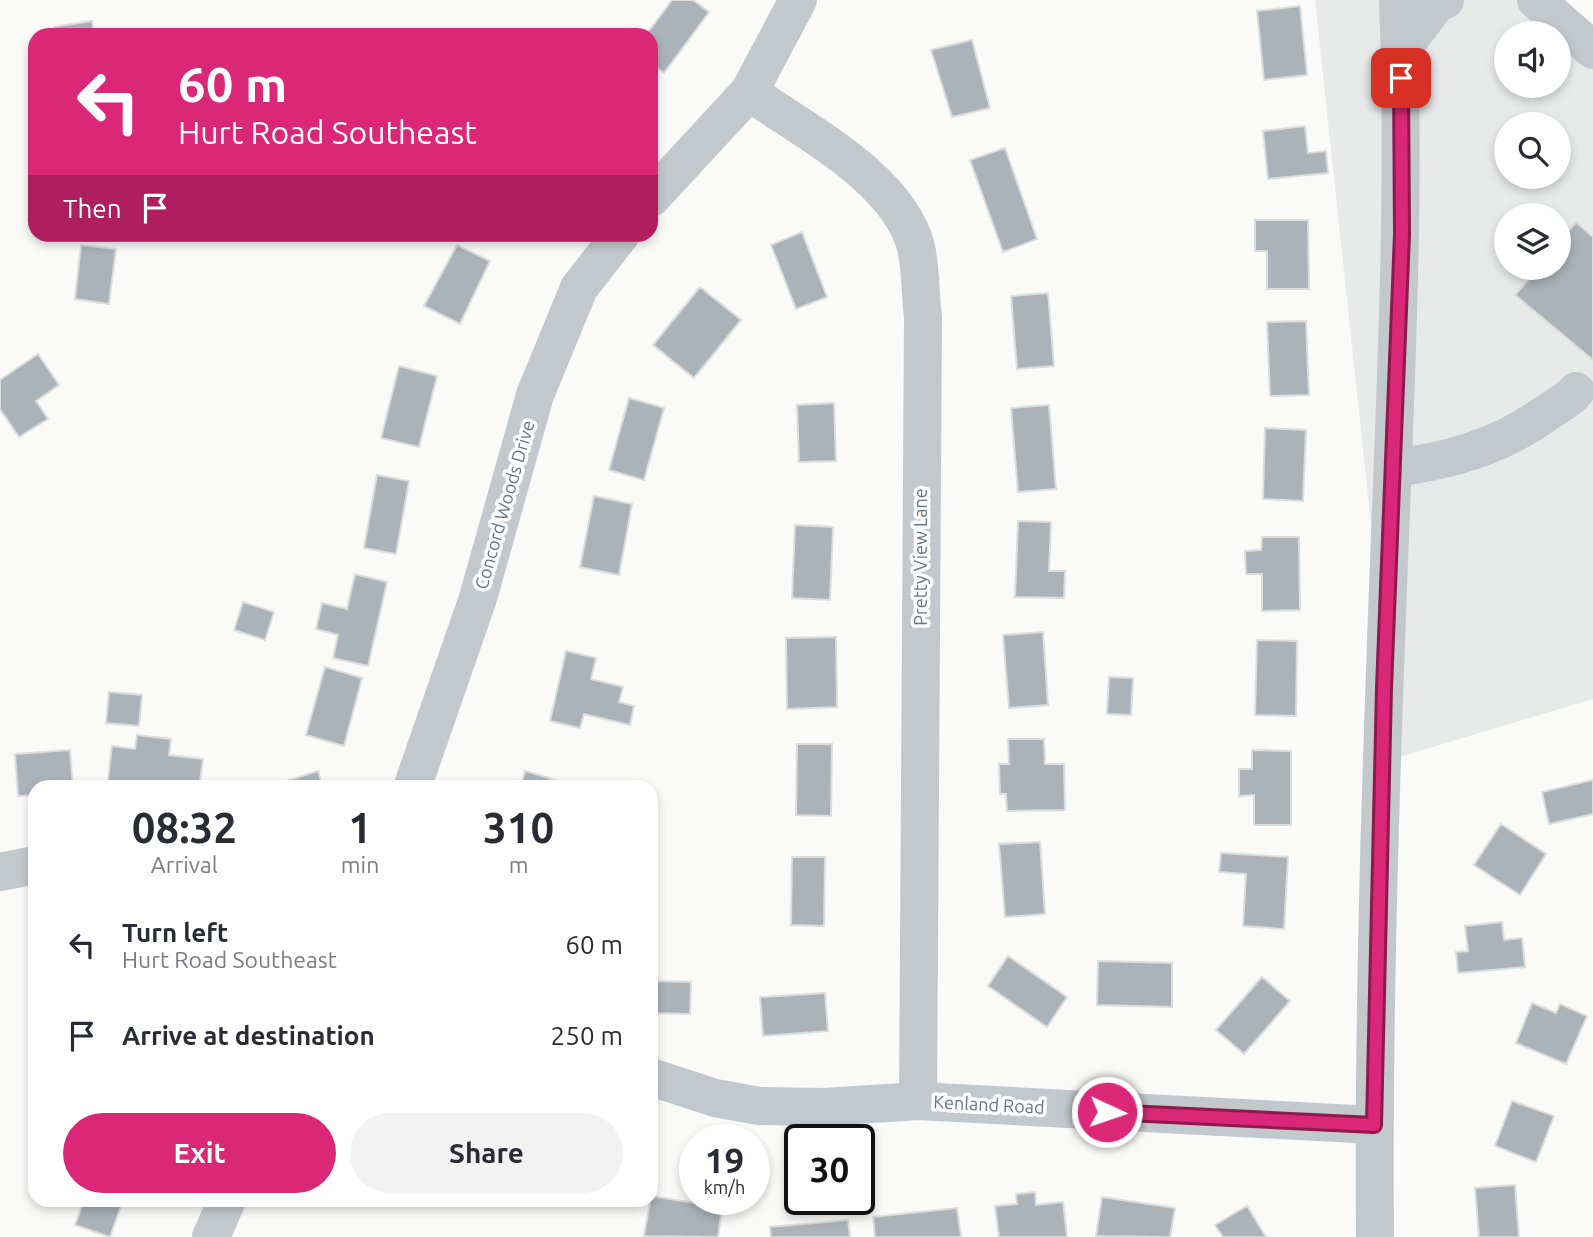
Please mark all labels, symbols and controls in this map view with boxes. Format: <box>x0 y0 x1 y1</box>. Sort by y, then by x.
map controls <box>1494 21 1571 280</box>
button: sound <box>1494 21 1571 98</box>
pin <box>1371 48 1431 108</box>
icon: left <box>63 56 154 147</box>
text: 60 m <box>178 56 287 111</box>
icon: arrive <box>1382 59 1420 97</box>
button: search <box>1494 112 1571 189</box>
text: Hurt Road Southeast <box>178 114 477 150</box>
icon: arrive <box>136 189 174 227</box>
text: Then <box>63 194 122 223</box>
button: layers <box>1494 203 1571 280</box>
street label: Concord Woods Drive <box>470 418 538 591</box>
street label: Pretty View Lane <box>910 488 930 626</box>
text: 08:32 <box>132 804 237 851</box>
text: 1 <box>348 804 372 851</box>
text: 310 <box>483 804 554 851</box>
text: Arrival <box>151 852 218 877</box>
text: min <box>341 852 379 877</box>
text: m <box>509 852 529 877</box>
text: Turn left <box>122 918 228 947</box>
icon: left <box>63 926 101 964</box>
text: 60 m <box>565 930 623 959</box>
text: Hurt Road Southeast <box>122 947 337 972</box>
icon: arrive <box>63 1017 101 1055</box>
text: Arrive at destination <box>122 1021 375 1050</box>
text: 250 m <box>551 1021 623 1050</box>
position arrow <box>1070 1075 1144 1149</box>
street label: Kenland Road <box>933 1091 1045 1117</box>
button: Exit <box>63 1113 336 1193</box>
button: Share <box>350 1113 623 1193</box>
speed limit sign: 30 <box>784 1124 875 1215</box>
text: 19 <box>705 1140 744 1180</box>
text: km/h <box>704 1177 745 1197</box>

